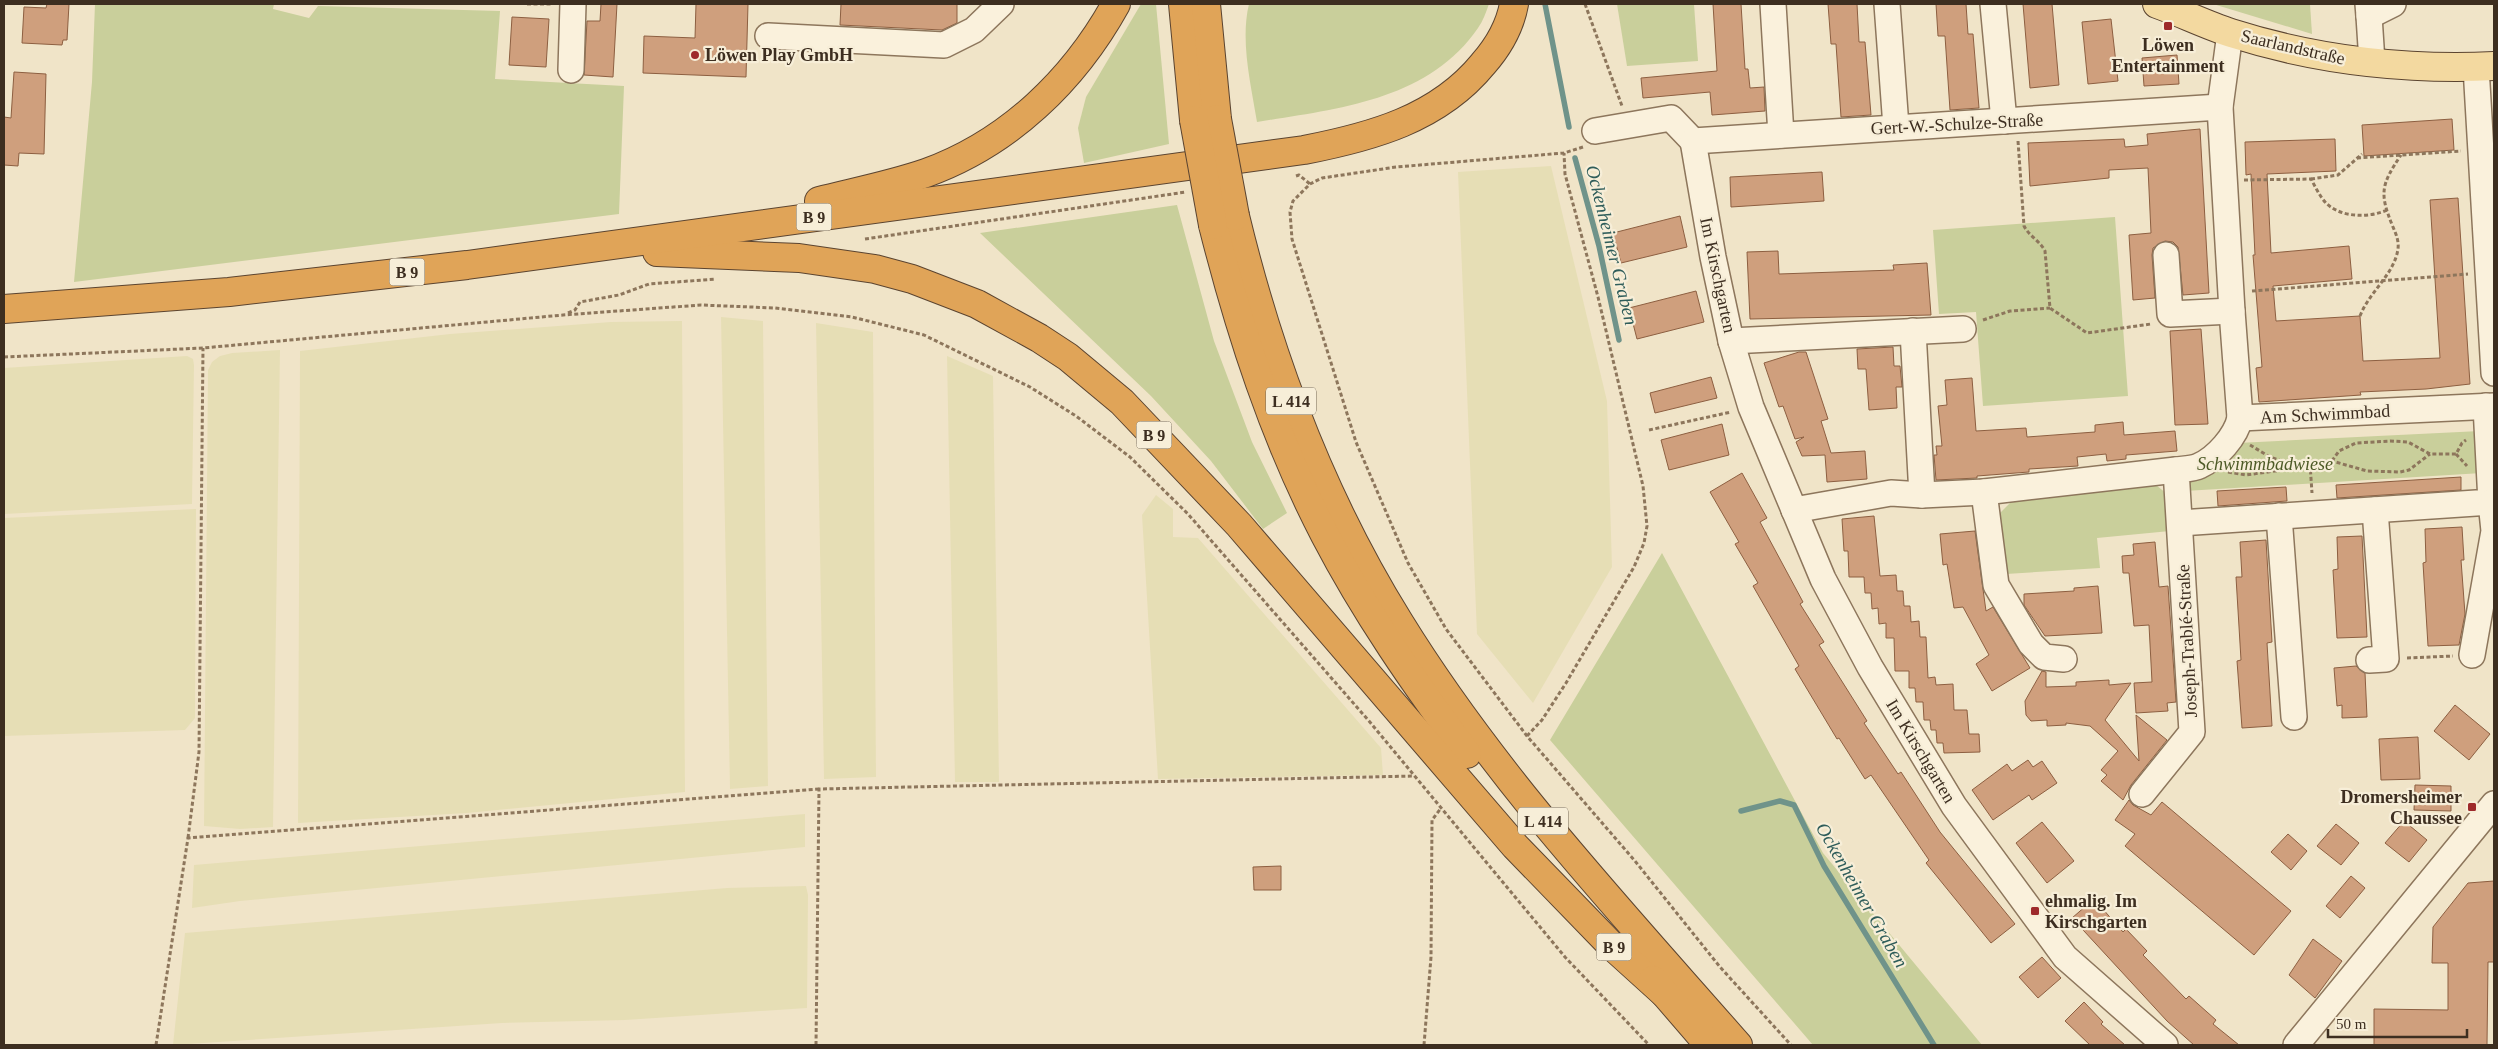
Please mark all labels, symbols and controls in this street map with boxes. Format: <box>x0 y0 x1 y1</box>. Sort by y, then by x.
marker: Löwen Entertainment <box>2162 20 2174 32</box>
street label: Saarlandstraße <box>2239 25 2347 69</box>
place label: Löwen Entertainment <box>2112 35 2224 76</box>
place label: Löwen Play GmbH <box>705 45 853 65</box>
marker: Löwen Play GmbH <box>689 49 701 61</box>
street label: Gert-W.-Schulze-Straße <box>1870 109 2044 139</box>
water label: Ockenheimer Graben <box>1582 163 1642 327</box>
road number: B 9 <box>796 203 832 230</box>
street label: Im Kirschgarten <box>1696 215 1740 335</box>
road number: B 9 <box>390 258 424 286</box>
road number: L 414 <box>1266 388 1316 414</box>
street label: Am Schwimmbad <box>2259 401 2391 427</box>
road number: B 9 <box>1136 422 1172 448</box>
park label: Schwimmbadwiese <box>2197 454 2333 474</box>
street label: Joseph-Trablé-Straße <box>2173 564 2201 718</box>
street label: Im Kirschgarten <box>1882 696 1960 806</box>
place label: Dromersheimer Chaussee <box>2340 787 2462 828</box>
marker: Dromersheimer Chaussee <box>2466 801 2478 813</box>
road number: L 414 <box>1518 808 1568 834</box>
water label: Ockenheimer Graben <box>1812 819 1912 971</box>
place label: ehmalig. Im Kirschgarten <box>2045 891 2147 932</box>
marker: ehmalig. Im Kirschgarten <box>2029 905 2041 917</box>
road number: B 9 <box>1596 934 1632 960</box>
scale bar <box>2328 1006 2467 1038</box>
text: 50 m <box>2336 1016 2367 1032</box>

